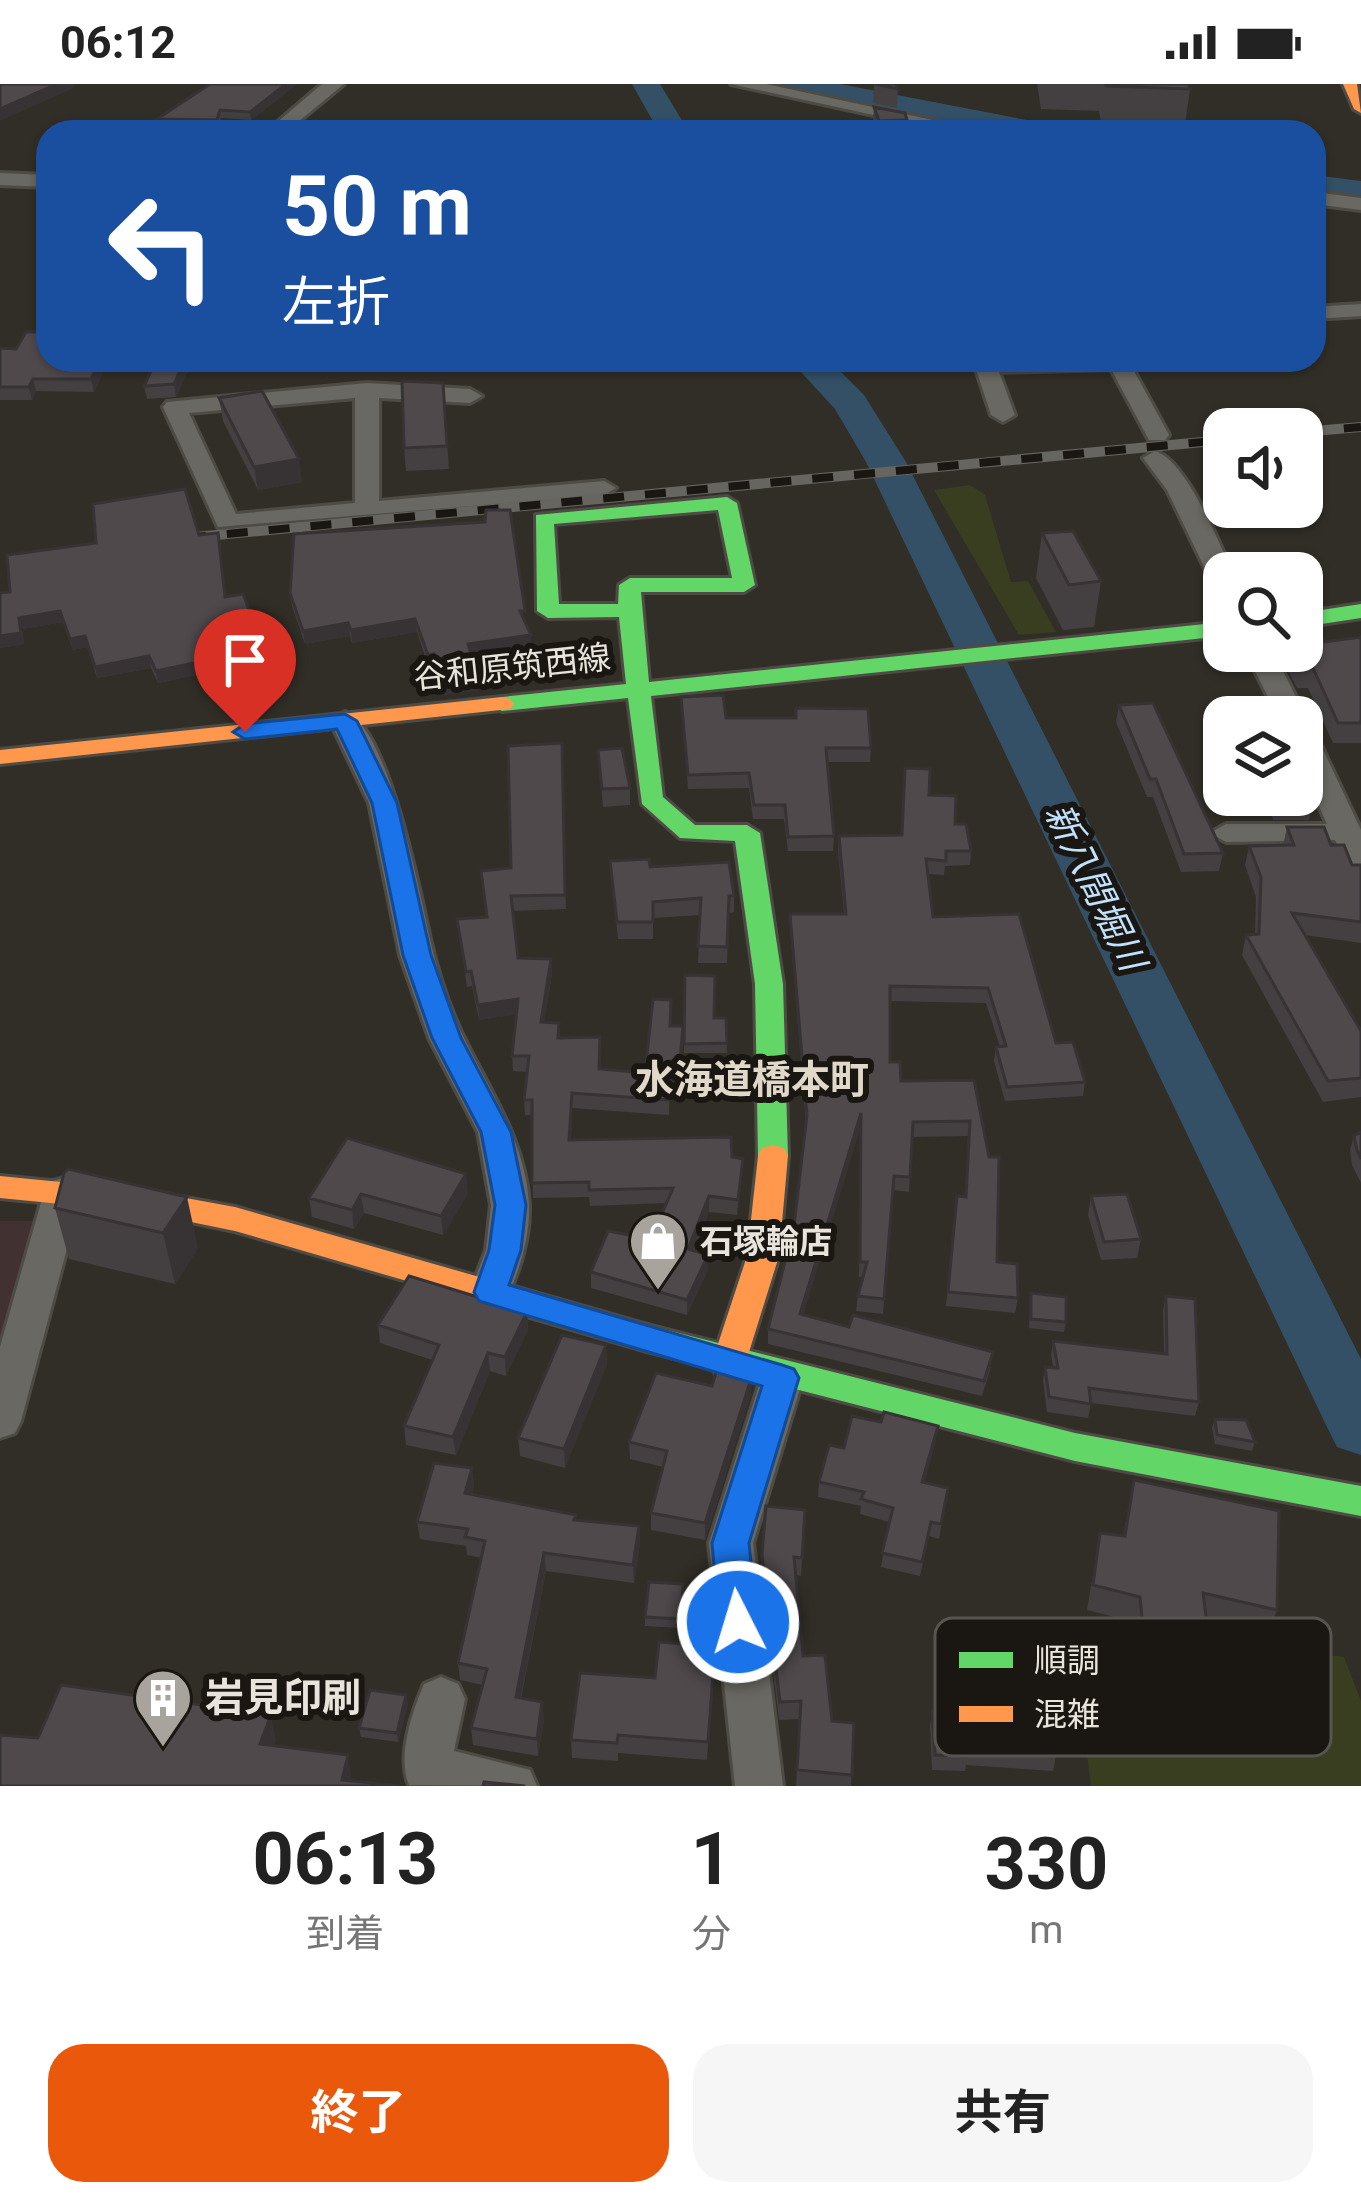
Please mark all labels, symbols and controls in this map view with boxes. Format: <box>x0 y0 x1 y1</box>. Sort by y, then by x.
text: 06:12 <box>60 16 176 69</box>
text: 50 m <box>282 157 472 256</box>
icon: left <box>84 168 240 324</box>
text: 左折 <box>282 271 390 334</box>
map controls <box>1203 408 1323 816</box>
button: sound <box>1203 408 1323 528</box>
button: search <box>1203 552 1323 672</box>
pin <box>194 609 296 732</box>
icon: arrive <box>212 627 278 693</box>
street label: 谷和原筑西線 <box>412 637 612 697</box>
button: layers <box>1203 696 1323 816</box>
water label: 新八間堀川 <box>1037 797 1155 981</box>
district label: 水海道橋本町 <box>635 1057 869 1103</box>
shop icon: 石塚輪店 <box>627 1210 689 1292</box>
place label: 石塚輪店 <box>700 1222 832 1261</box>
position arrow <box>675 1559 801 1685</box>
legend <box>935 1618 1331 1756</box>
text: 順調 <box>1034 1641 1100 1680</box>
building icon: 岩見印刷 <box>132 1667 194 1749</box>
place label: 岩見印刷 <box>205 1675 361 1721</box>
text: 混雑 <box>1034 1695 1100 1734</box>
text: 06:13 <box>253 1817 438 1902</box>
text: 1 <box>691 1817 732 1902</box>
text: 330 <box>984 1822 1108 1907</box>
text: m <box>1029 1907 1064 1953</box>
text: 到着 <box>306 1911 384 1957</box>
text: 分 <box>692 1911 731 1957</box>
button: 終了 <box>48 2044 669 2182</box>
button: 共有 <box>693 2044 1313 2182</box>

